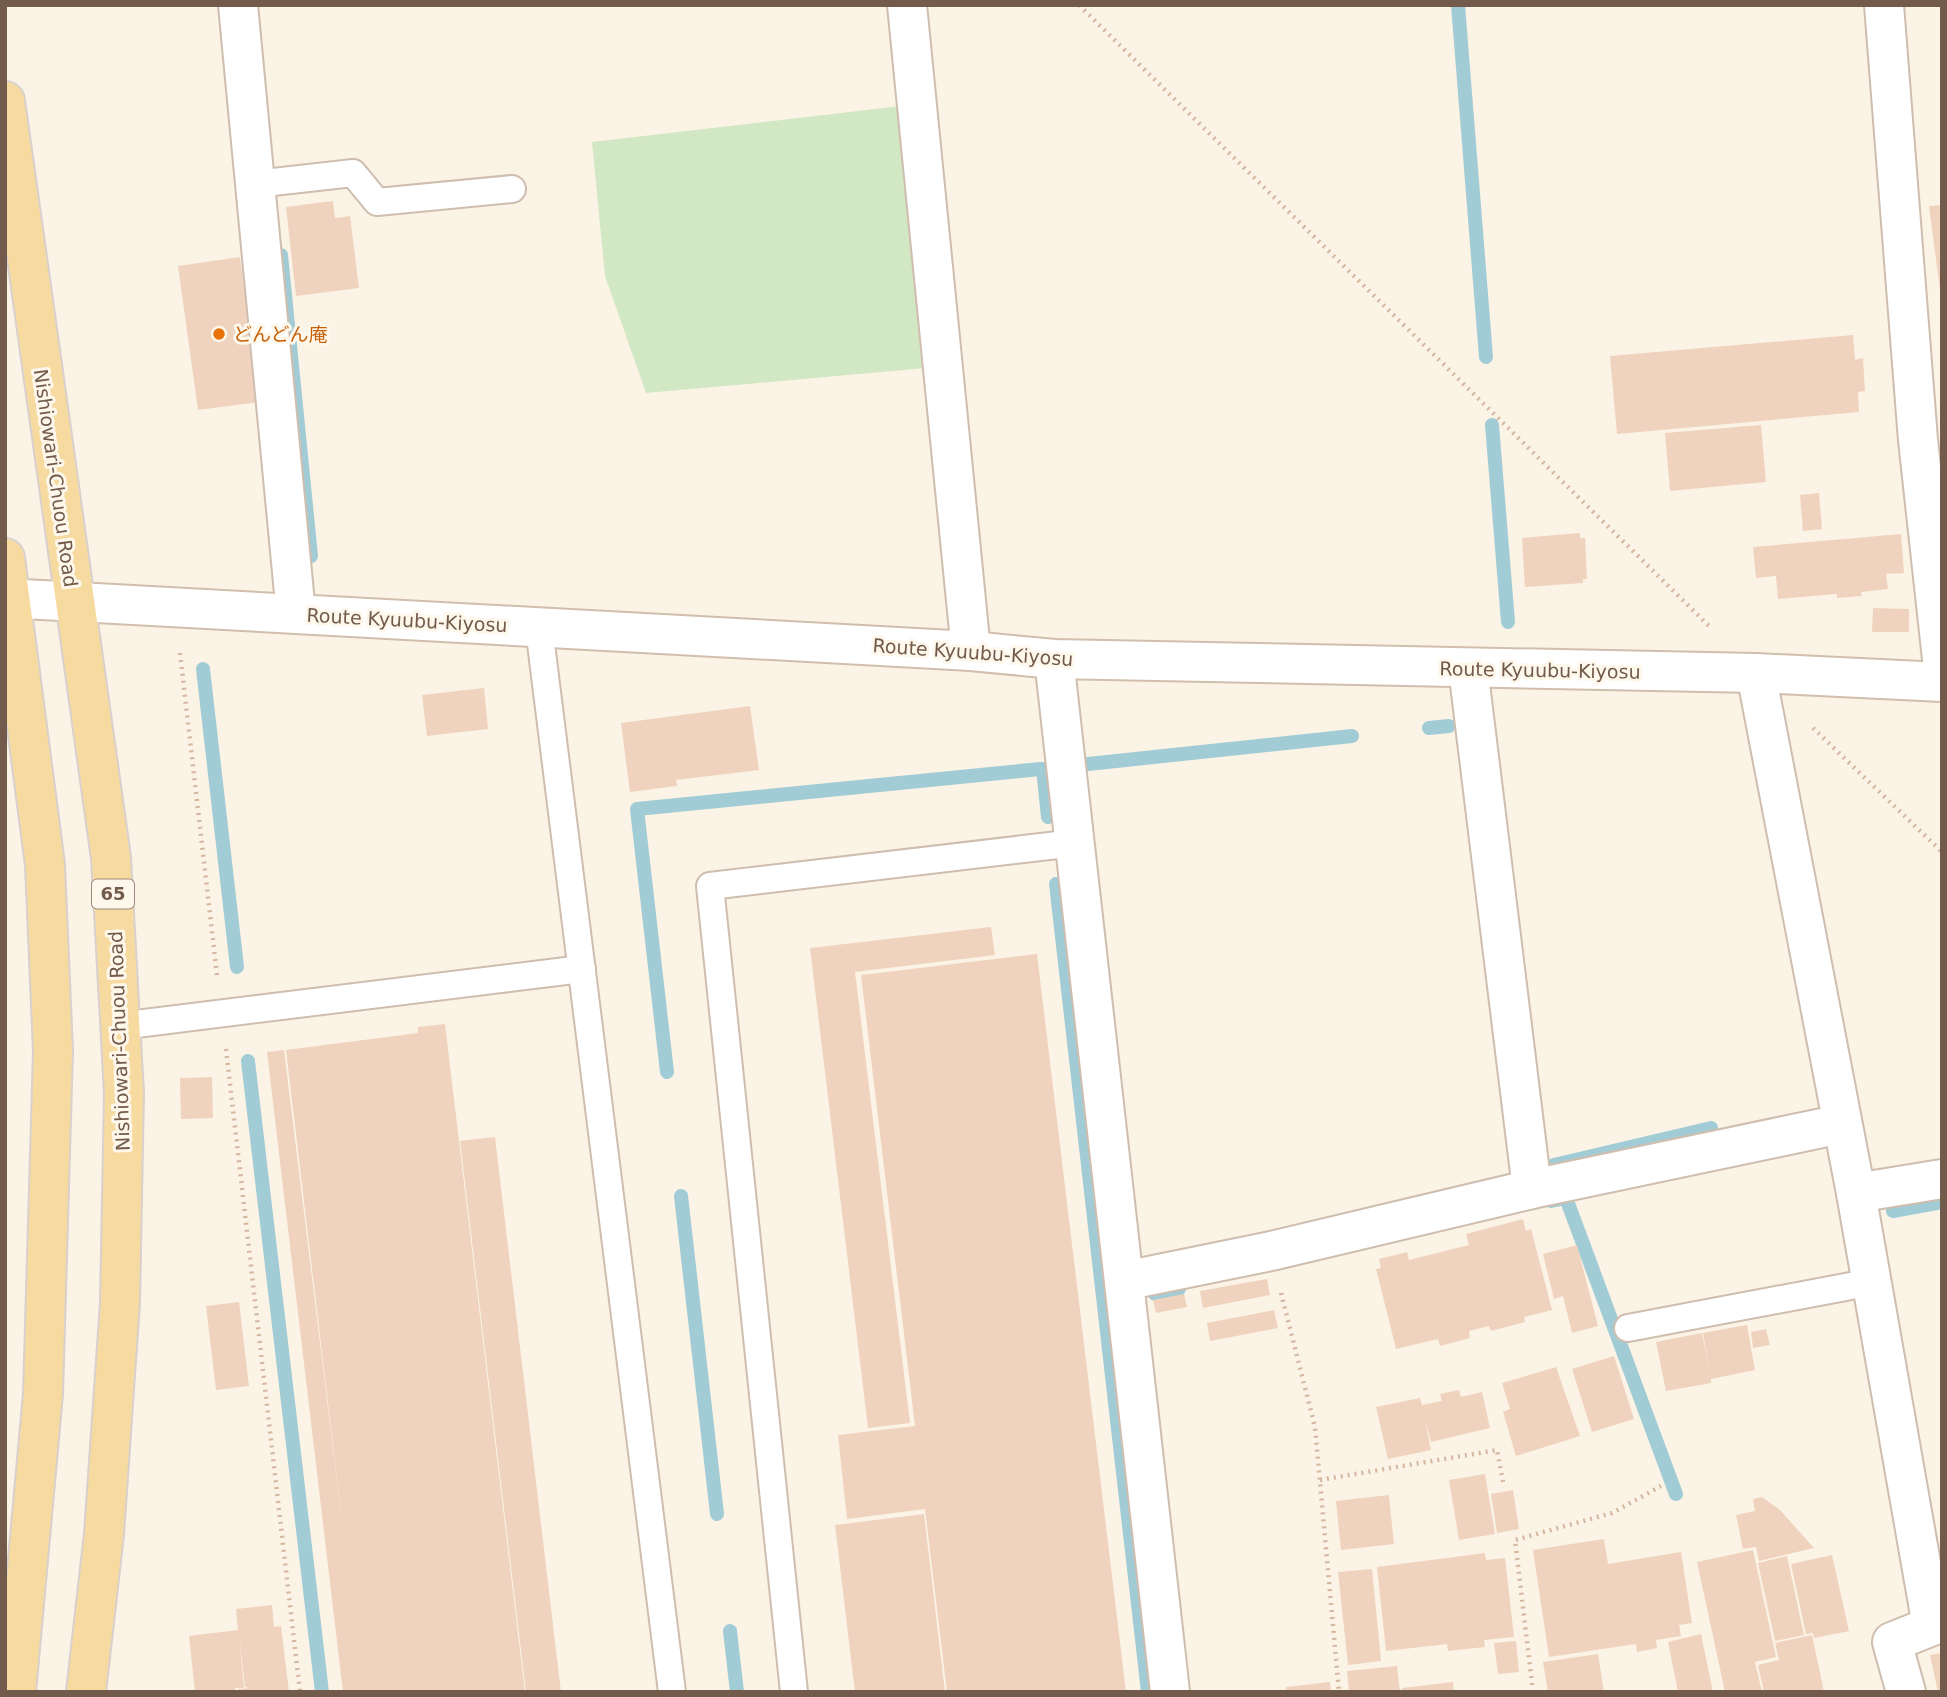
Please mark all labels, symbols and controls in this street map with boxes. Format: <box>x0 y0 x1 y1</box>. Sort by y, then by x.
place label: どんどん庵 <box>233 323 327 345</box>
marker: どんどん庵 <box>211 326 227 342</box>
street label: Nishiowari-Chuou Road <box>30 367 82 589</box>
street label: Route Kyuubu-Kiyosu <box>306 604 508 636</box>
street label: Route Kyuubu-Kiyosu <box>872 634 1074 670</box>
street label: Route Kyuubu-Kiyosu <box>1439 657 1641 683</box>
road number: 65 <box>92 880 134 908</box>
street label: Nishiowari-Chuou Road <box>104 931 134 1151</box>

